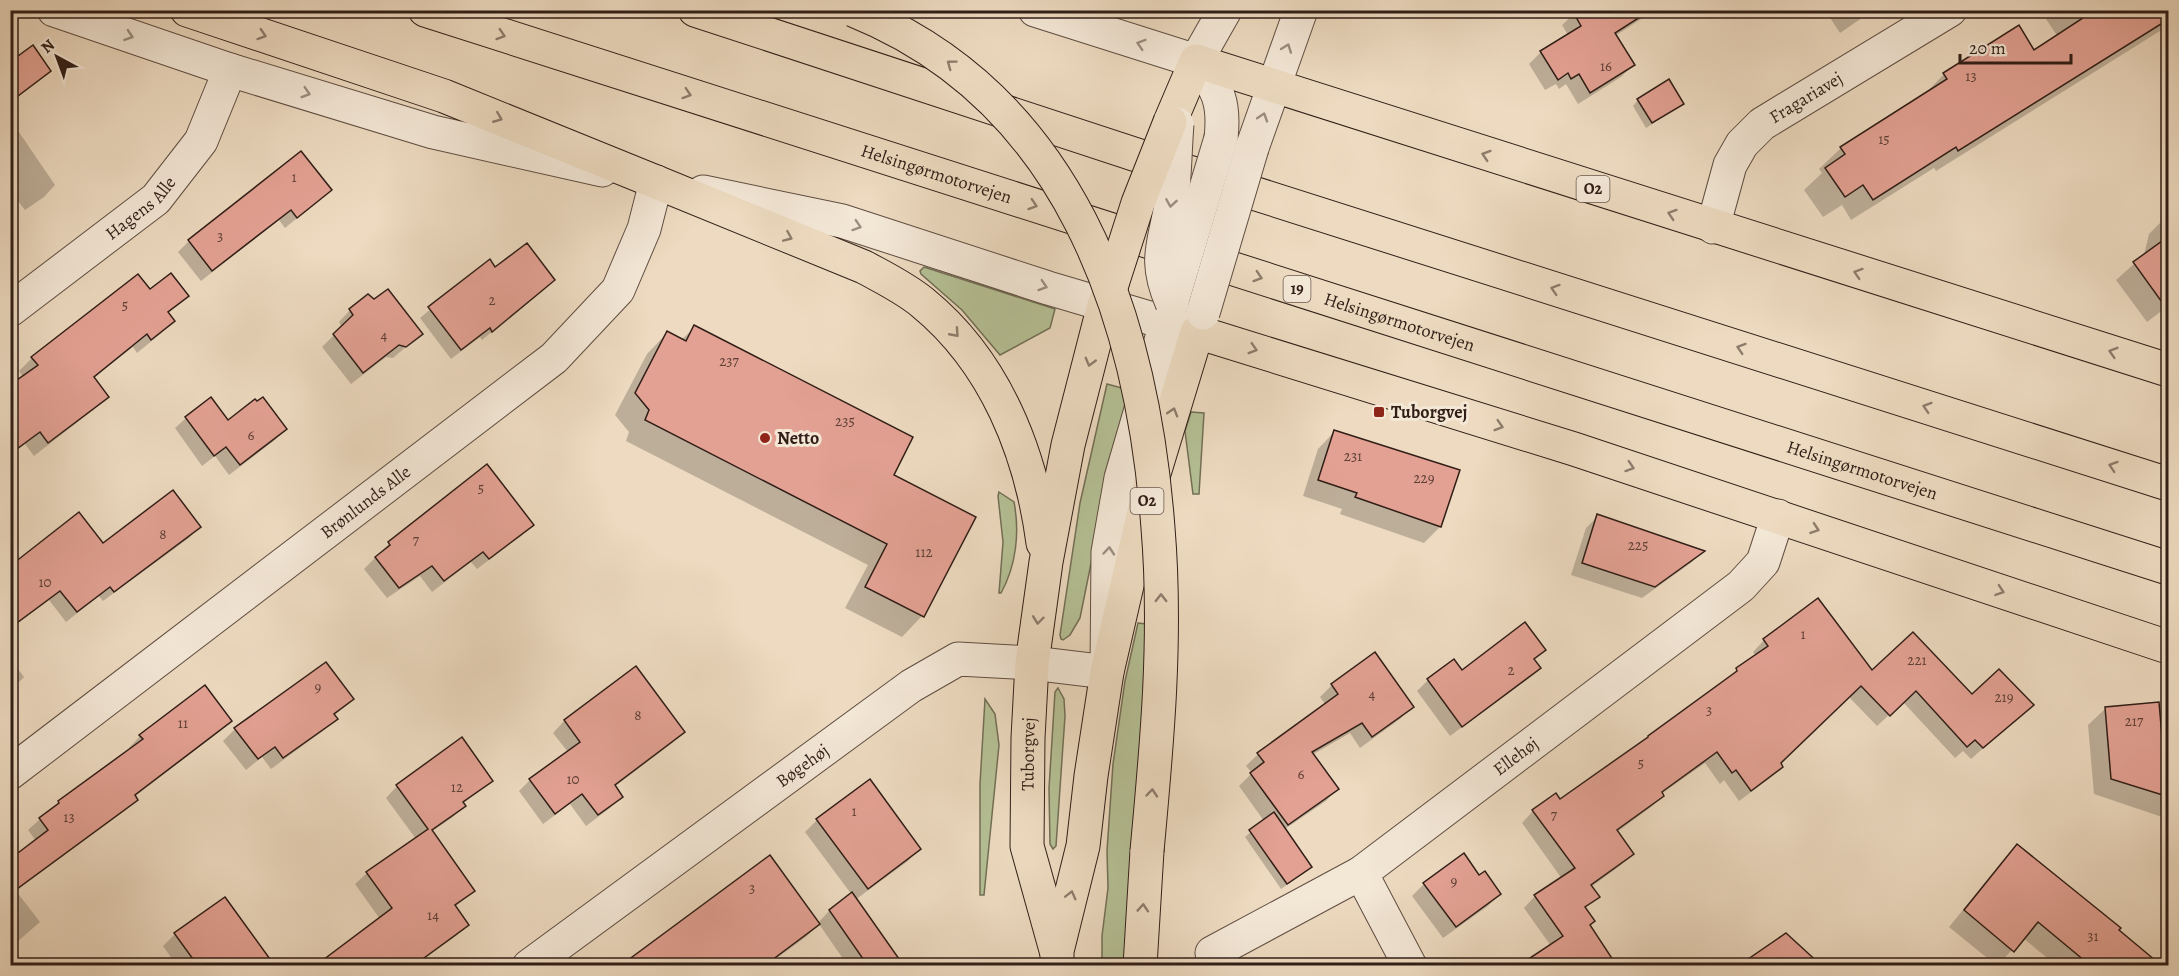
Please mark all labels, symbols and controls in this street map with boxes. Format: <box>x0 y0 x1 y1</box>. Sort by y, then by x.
north arrow <box>27 27 87 87</box>
scale bar <box>1960 27 2071 65</box>
one-way arrow <box>256 28 267 41</box>
one-way arrow <box>495 28 506 40</box>
one-way arrow <box>123 29 134 41</box>
text: N <box>36 34 60 59</box>
text: 20 m <box>1969 36 2006 60</box>
one-way arrow <box>1136 39 1147 51</box>
one-way arrow <box>1280 43 1292 54</box>
house number: 16 <box>1600 56 1612 76</box>
one-way arrow <box>946 61 957 72</box>
street label: Fragariavej <box>1765 66 1847 129</box>
house number: 13 <box>1965 66 1977 86</box>
one-way arrow <box>300 86 311 98</box>
one-way arrow <box>681 87 692 99</box>
one-way arrow <box>492 111 503 123</box>
one-way arrow <box>1256 112 1268 123</box>
house number: 15 <box>1878 129 1890 149</box>
street label: Helsingørmotorvejen <box>858 138 1015 209</box>
one-way arrow <box>1481 150 1492 162</box>
house number: 1 <box>291 167 297 187</box>
street label: Hagens Alle <box>100 171 181 245</box>
road number: O2 <box>1576 176 1610 202</box>
one-way arrow <box>1027 197 1038 210</box>
one-way arrow <box>1165 197 1178 207</box>
one-way arrow <box>1667 209 1678 221</box>
one-way arrow <box>851 219 862 231</box>
house number: 3 <box>217 226 223 246</box>
one-way arrow <box>782 230 793 242</box>
one-way arrow <box>1853 268 1864 280</box>
one-way arrow <box>1252 270 1263 282</box>
road number: 19 <box>1284 276 1310 302</box>
one-way arrow <box>1037 279 1048 291</box>
one-way arrow <box>1550 284 1561 297</box>
street label: Helsingørmotorvejen <box>1321 287 1478 357</box>
house number: 2 <box>488 290 496 310</box>
house number: 5 <box>122 295 128 315</box>
house number: 4 <box>381 325 388 345</box>
one-way arrow <box>948 327 959 337</box>
one-way arrow <box>1247 342 1258 355</box>
one-way arrow <box>1736 343 1747 356</box>
one-way arrow <box>2108 347 2119 360</box>
house number: 237 <box>719 351 740 371</box>
one-way arrow <box>1085 356 1097 366</box>
place label: Tuborgvej <box>1391 400 1467 424</box>
one-way arrow <box>1922 402 1933 414</box>
marker: Tuborgvej <box>1372 405 1386 419</box>
one-way arrow <box>1166 407 1178 418</box>
house number: 235 <box>835 411 855 431</box>
one-way arrow <box>1493 418 1504 431</box>
house number: 6 <box>248 425 255 445</box>
place label: Netto <box>777 426 819 450</box>
marker: Netto <box>758 431 772 445</box>
street label: Helsingørmotorvejen <box>1784 435 1941 506</box>
house number: 231 <box>1344 446 1362 466</box>
street label: Brønlunds Alle <box>315 460 415 544</box>
one-way arrow <box>1624 460 1635 472</box>
one-way arrow <box>2108 461 2119 473</box>
house number: 229 <box>1413 468 1435 488</box>
house number: 5 <box>478 478 484 498</box>
road number: O2 <box>1130 488 1164 514</box>
one-way arrow <box>1809 521 1820 534</box>
house number: 8 <box>159 524 167 544</box>
house number: 7 <box>413 530 420 550</box>
house number: 225 <box>1628 535 1648 555</box>
house number: 112 <box>915 542 933 562</box>
one-way arrow <box>1102 546 1115 555</box>
house number: 10 <box>38 572 52 592</box>
one-way arrow <box>1994 583 2004 596</box>
one-way arrow <box>1155 593 1167 602</box>
one-way arrow <box>1032 615 1045 624</box>
house number: 1 <box>1800 624 1806 644</box>
house number: 221 <box>1907 650 1927 670</box>
house number: 2 <box>1507 660 1515 680</box>
house number: 9 <box>315 677 322 697</box>
house number: 4 <box>1369 684 1376 704</box>
house number: 219 <box>1994 687 2014 707</box>
house number: 3 <box>1706 700 1712 720</box>
house number: 8 <box>634 705 642 725</box>
house number: 217 <box>2125 711 2144 731</box>
house number: 11 <box>178 713 188 733</box>
street label: Tuborgvej <box>1016 717 1041 791</box>
street label: Ellehøj <box>1488 731 1543 781</box>
street label: Bøgehøj <box>771 738 834 793</box>
house number: 5 <box>1638 753 1644 773</box>
house number: 6 <box>1298 764 1305 784</box>
house number: 10 <box>566 769 580 789</box>
house number: 12 <box>451 777 463 797</box>
one-way arrow <box>1145 788 1158 797</box>
house number: 1 <box>851 801 857 821</box>
house number: 7 <box>1551 805 1558 825</box>
house number: 13 <box>63 807 75 827</box>
house number: 9 <box>1451 871 1458 891</box>
house number: 3 <box>749 878 755 898</box>
one-way arrow <box>1064 890 1077 900</box>
one-way arrow <box>1137 904 1150 913</box>
house number: 14 <box>427 905 439 925</box>
house number: 31 <box>2087 926 2099 946</box>

